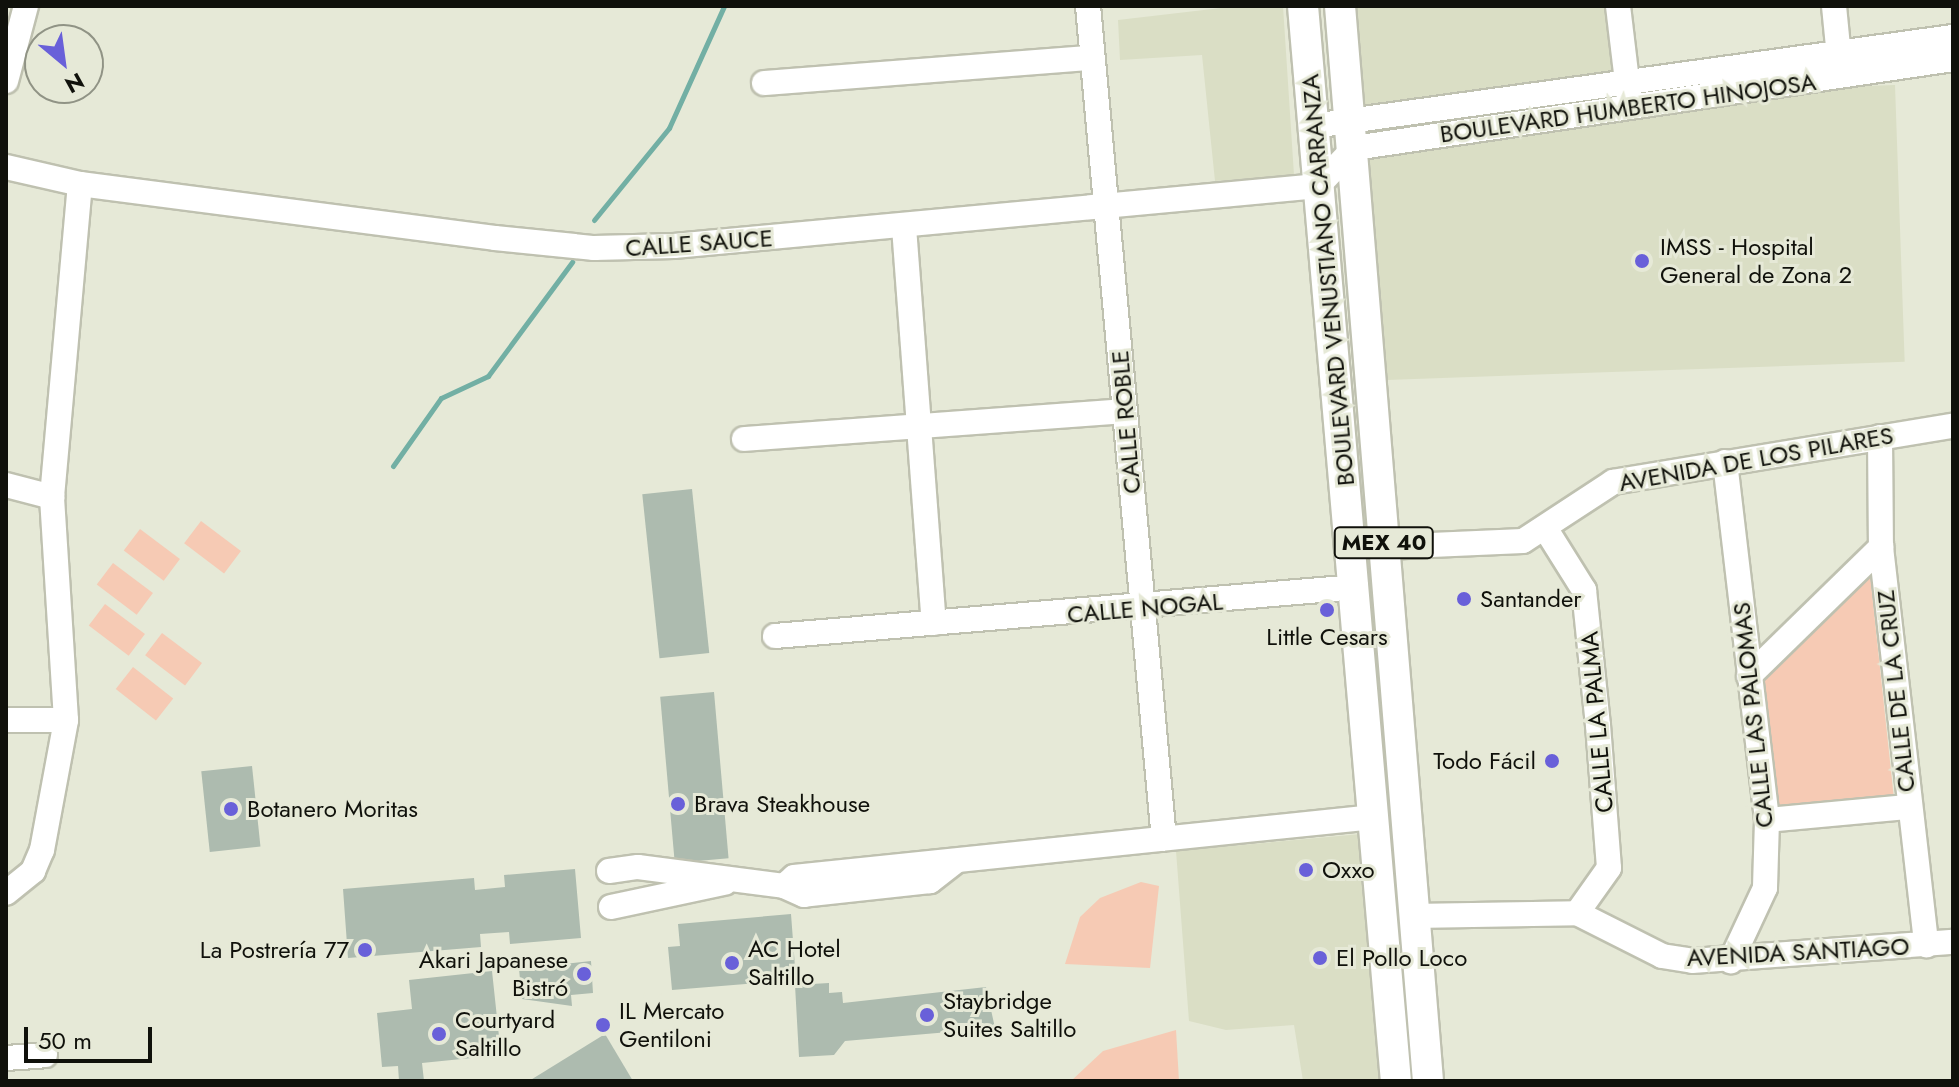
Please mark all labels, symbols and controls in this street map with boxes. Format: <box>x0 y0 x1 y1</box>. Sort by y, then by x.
north arrow <box>24 24 104 104</box>
text: N <box>59 65 90 101</box>
street label: BOULEVARD HUMBERTO HINOJOSA <box>1438 67 1818 149</box>
street label: BOULEVARD VENUSTIANO CARRANZA <box>1296 73 1360 487</box>
street label: CALLE SAUCE <box>624 223 774 263</box>
place label: IMSS - Hospital General de Zona 2 <box>1660 233 1852 289</box>
marker: IMSS - Hospital General de Zona 2 <box>1631 250 1653 272</box>
street label: CALLE ROBLE <box>1105 349 1147 495</box>
street label: AVENIDA DE LOS PILARES <box>1617 421 1895 497</box>
road number: MEX 40 <box>1332 525 1436 561</box>
place label: Santander <box>1480 585 1581 613</box>
street label: CALLE NOGAL <box>1066 587 1224 629</box>
street label: CALLE DE LA CRUZ <box>1871 588 1921 794</box>
marker: Santander <box>1455 590 1473 608</box>
marker: Little Cesars <box>1318 601 1336 619</box>
street label: CALLE LAS PALOMAS <box>1727 601 1779 829</box>
place label: Little Cesars <box>1266 623 1388 651</box>
street label: CALLE LA PALMA <box>1575 630 1619 814</box>
place label: Todo Fácil <box>1433 747 1536 775</box>
marker: Todo Fácil <box>1543 752 1561 770</box>
place label: Brava Steakhouse <box>694 790 870 818</box>
place label: Botanero Moritas <box>247 795 418 823</box>
marker: Brava Steakhouse <box>669 795 687 813</box>
marker: Botanero Moritas <box>222 800 240 818</box>
place label: Oxxo <box>1322 856 1375 884</box>
marker: Oxxo <box>1297 861 1315 879</box>
street label: AVENIDA SANTIAGO <box>1686 932 1910 972</box>
place label: AC Hotel Saltillo <box>748 935 841 991</box>
place label: La Postrería 77 <box>200 936 349 964</box>
marker: La Postrería 77 <box>356 941 374 959</box>
place label: El Pollo Loco <box>1336 944 1467 972</box>
place label: Akari Japanese Bistró <box>419 946 568 1002</box>
marker: El Pollo Loco <box>1311 949 1329 967</box>
marker: AC Hotel Saltillo <box>723 954 741 972</box>
marker: Akari Japanese Bistró <box>575 965 593 983</box>
place label: Staybridge Suites Saltillo <box>943 987 1076 1043</box>
place label: IL Mercato Gentiloni <box>619 997 724 1053</box>
place label: Courtyard Saltillo <box>455 1006 555 1062</box>
marker: Staybridge Suites Saltillo <box>918 1006 936 1024</box>
scale bar <box>28 1011 156 1061</box>
marker: IL Mercato Gentiloni <box>594 1016 612 1034</box>
text: 50 m <box>38 1023 92 1058</box>
marker: Courtyard Saltillo <box>430 1025 448 1043</box>

